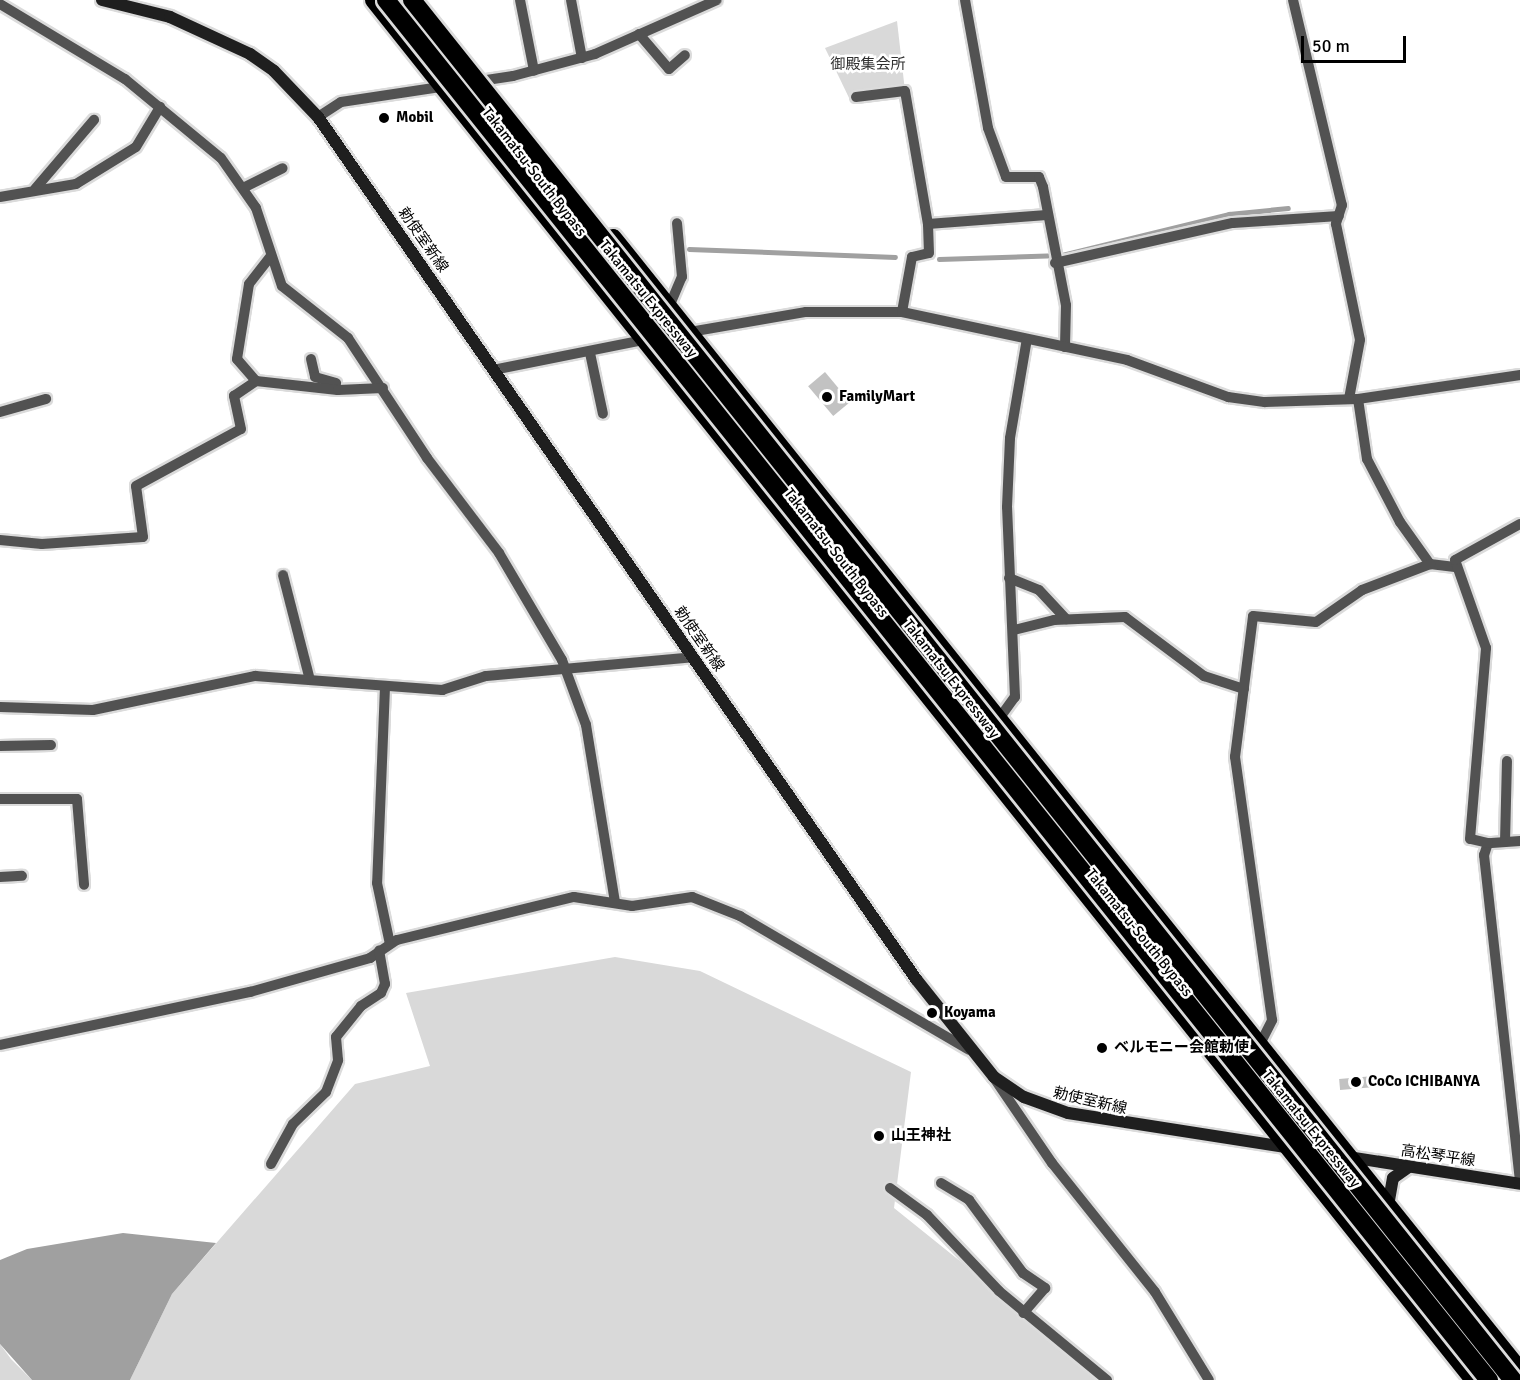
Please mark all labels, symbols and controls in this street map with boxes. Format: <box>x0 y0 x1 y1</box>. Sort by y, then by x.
scale bar <box>1304 24 1409 62</box>
text: 50 m <box>1312 35 1350 57</box>
park label: 御殿集会所 <box>831 56 905 74</box>
street label: Takamatsu-South Bypass <box>478 104 590 240</box>
place label: Mobil <box>396 109 434 127</box>
marker: Mobil <box>377 111 391 125</box>
street label: 勅使室新線 <box>394 204 452 276</box>
street label: Takamatsu Expressway <box>595 237 701 361</box>
place label: FamilyMart <box>839 388 915 406</box>
marker: FamilyMart <box>820 390 834 404</box>
street label: Takamatsu-South Bypass <box>780 485 892 621</box>
street label: 勅使室新線 <box>670 603 728 675</box>
street label: Takamatsu Expressway <box>899 616 1003 742</box>
street label: Takamatsu-South Bypass <box>1082 865 1196 1001</box>
place label: Koyama <box>944 1004 996 1022</box>
marker: Koyama <box>925 1006 939 1020</box>
place label: ベルモニー会館勅使 <box>1114 1039 1249 1057</box>
marker: ベルモニー会館勅使 <box>1095 1041 1109 1055</box>
street label: Takamatsu Expressway <box>1258 1067 1364 1191</box>
place label: CoCo ICHIBANYA <box>1368 1073 1480 1091</box>
marker: CoCo ICHIBANYA <box>1349 1075 1363 1089</box>
street label: 勅使室新線 <box>1051 1084 1129 1118</box>
place label: 山王神社 <box>891 1127 951 1145</box>
marker: 山王神社 <box>872 1129 886 1143</box>
street label: 高松琴平線 <box>1400 1142 1476 1170</box>

